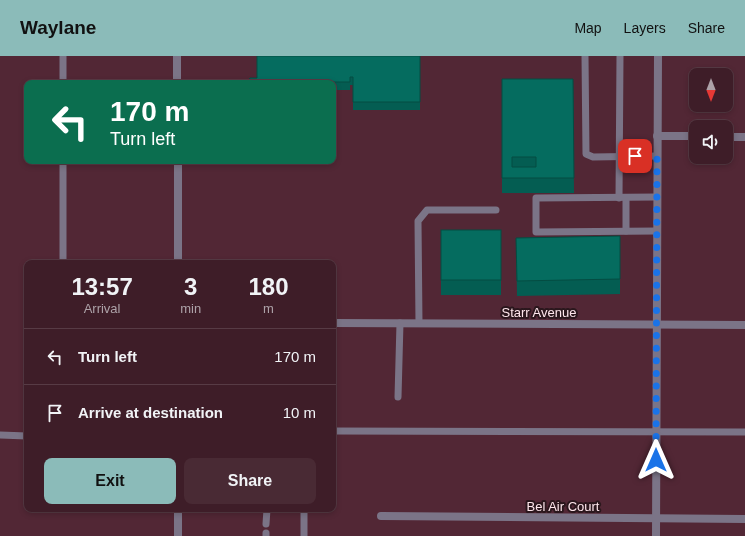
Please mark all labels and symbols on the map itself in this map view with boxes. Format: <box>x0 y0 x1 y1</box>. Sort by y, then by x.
north arrow <box>689 68 733 112</box>
pin <box>618 139 652 173</box>
street label: Starr Avenue <box>502 305 576 320</box>
position arrow <box>635 439 677 481</box>
street label: Bel Air Court <box>527 499 600 514</box>

